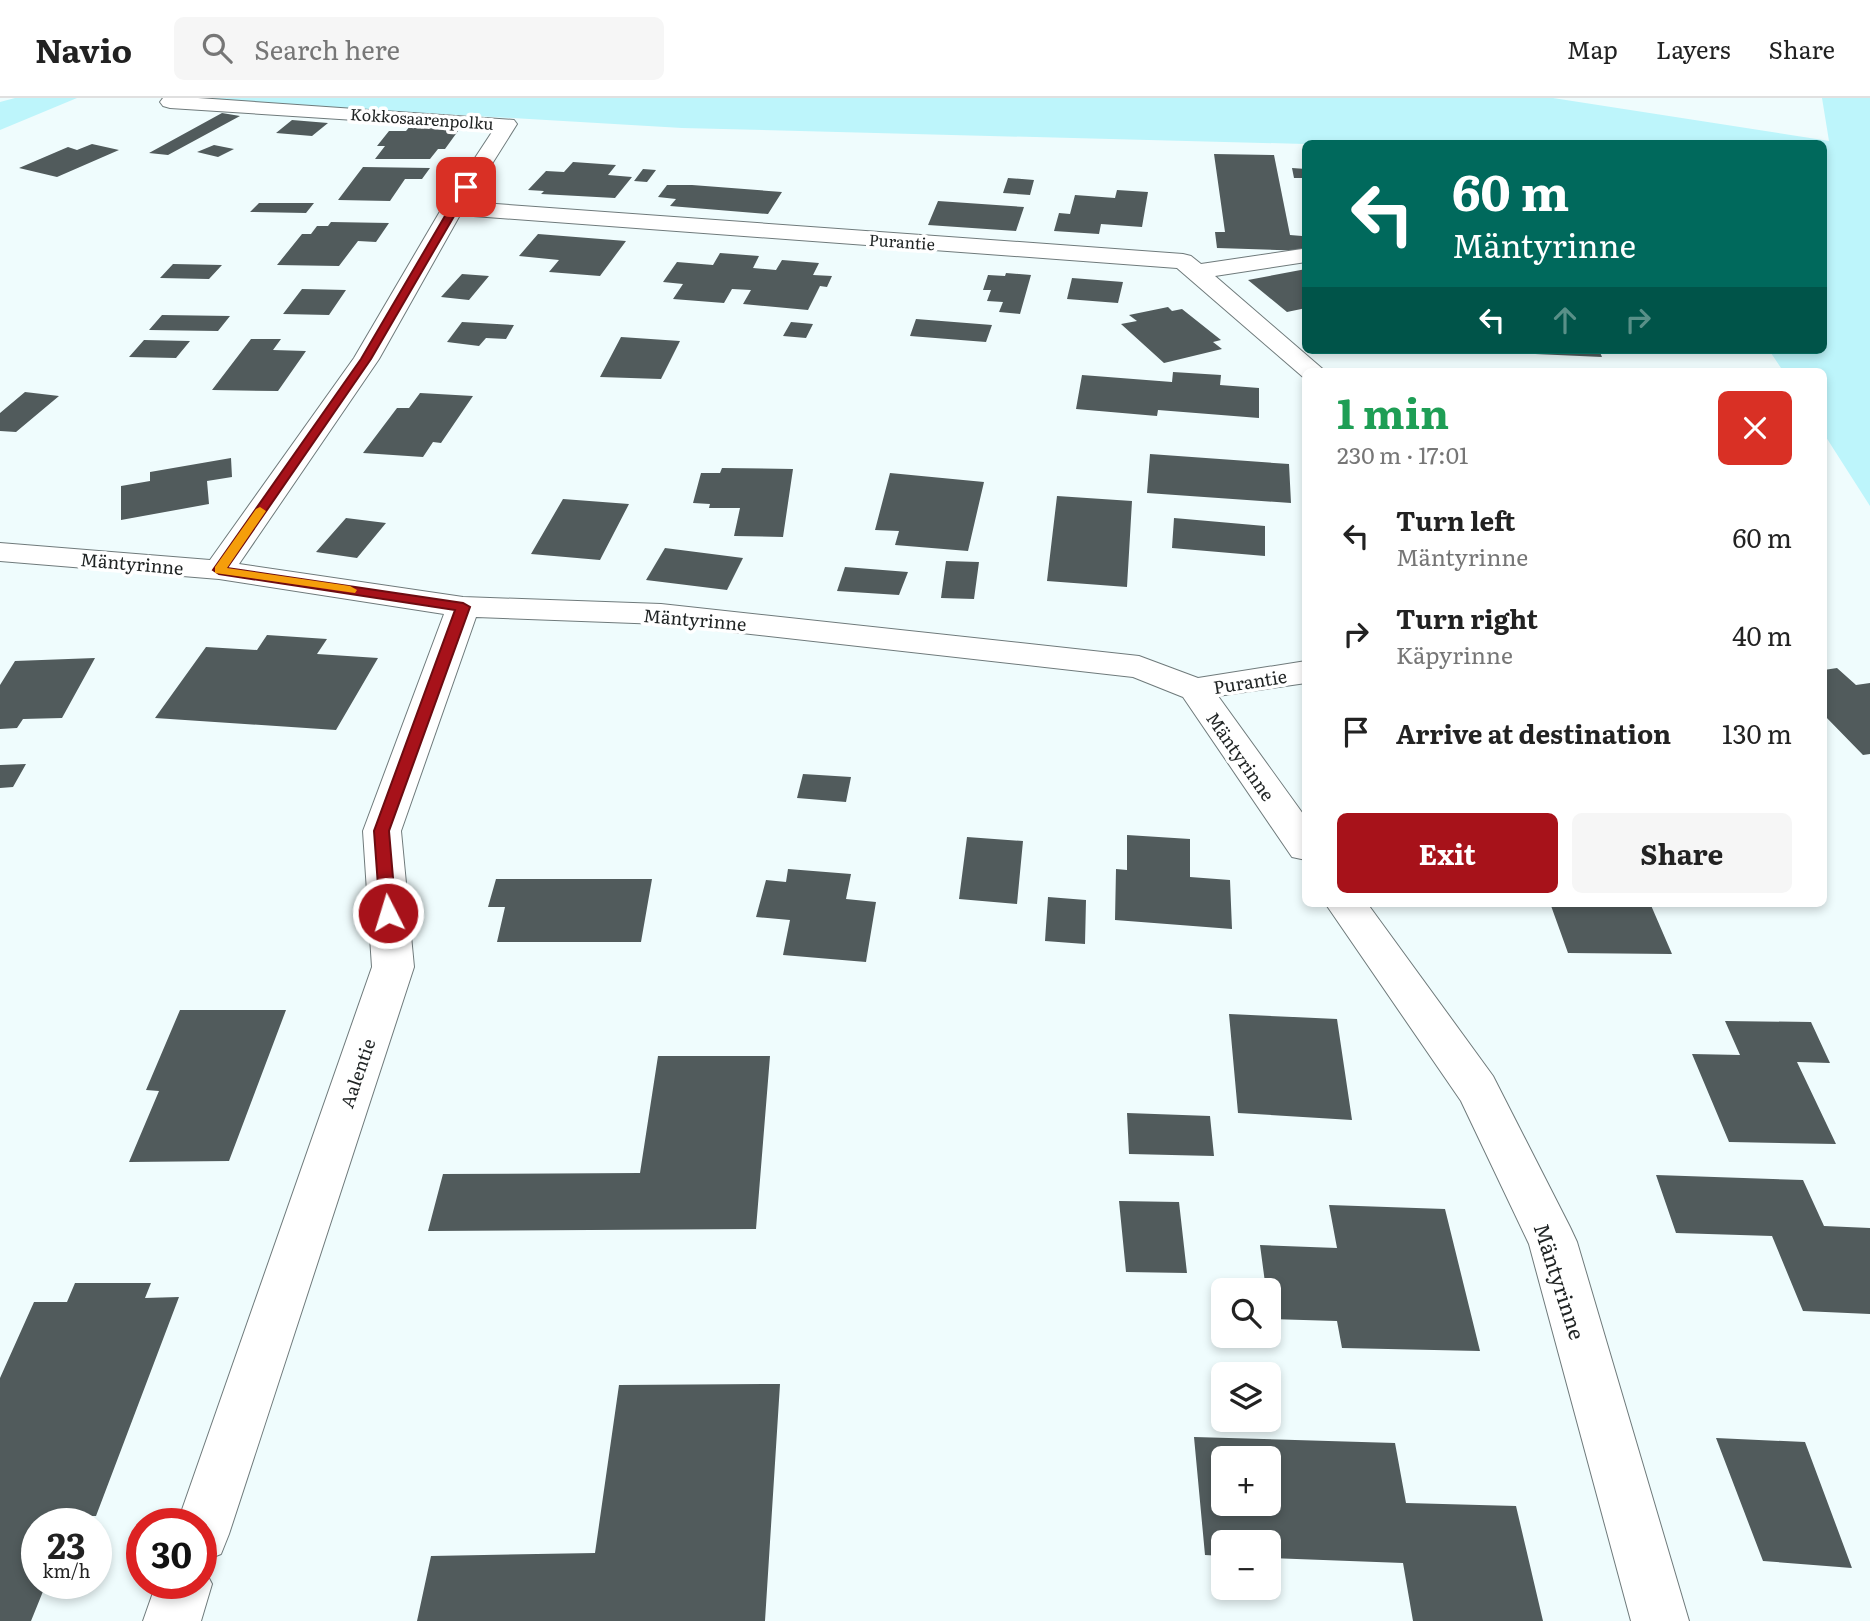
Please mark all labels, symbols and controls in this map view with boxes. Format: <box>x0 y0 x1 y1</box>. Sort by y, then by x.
search box <box>174 17 664 80</box>
text: Navio <box>35 24 132 73</box>
icon: search <box>198 29 236 67</box>
text: Search here <box>254 29 400 68</box>
text: Map <box>1567 31 1618 66</box>
text: Layers <box>1656 31 1730 66</box>
text: Share <box>1768 31 1835 66</box>
street label: Kokkosaarenpolku <box>349 101 495 135</box>
text: 60 m <box>1452 153 1569 226</box>
pin <box>436 157 496 217</box>
icon: arrive <box>447 168 485 206</box>
icon: left <box>1337 168 1428 259</box>
text: Mäntyrinne <box>1452 220 1636 268</box>
street label: Purantie <box>868 227 936 255</box>
icon: left <box>1473 301 1511 339</box>
icon: ahead <box>1546 301 1584 339</box>
icon: right <box>1619 301 1657 339</box>
text: 1 min <box>1337 380 1449 442</box>
button: close <box>1718 391 1792 465</box>
text: 230 m · 17:01 <box>1337 437 1468 471</box>
text: Turn left <box>1396 500 1515 539</box>
icon: left <box>1337 517 1375 555</box>
text: 60 m <box>1733 517 1792 556</box>
text: Mäntyrinne <box>1396 539 1528 573</box>
street label: Mäntyrinne <box>79 545 185 581</box>
text: Turn right <box>1396 598 1538 637</box>
street label: Mäntyrinne <box>642 601 748 637</box>
icon: right <box>1337 615 1375 653</box>
text: 40 m <box>1732 615 1792 654</box>
text: Käpyrinne <box>1396 637 1513 671</box>
street label: Purantie <box>1211 662 1289 700</box>
street label: Mäntyrinne <box>1200 706 1282 806</box>
icon: arrive <box>1337 713 1375 751</box>
text: Arrive at destination <box>1396 713 1671 752</box>
text: 130 m <box>1722 713 1792 752</box>
button: Exit <box>1337 813 1558 893</box>
button: Share <box>1572 813 1792 893</box>
position arrow <box>351 876 425 950</box>
street label: Aalentie <box>333 1035 381 1111</box>
street label: Mäntyrinne <box>1528 1219 1594 1343</box>
map controls <box>1211 1278 1281 1600</box>
button: search <box>1211 1278 1281 1348</box>
button: layers <box>1211 1362 1281 1432</box>
button: + <box>1211 1446 1281 1516</box>
speed limit sign: 30 <box>126 1508 217 1599</box>
text: 23 <box>47 1518 86 1570</box>
button: − <box>1211 1530 1281 1600</box>
text: km/h <box>43 1557 90 1584</box>

